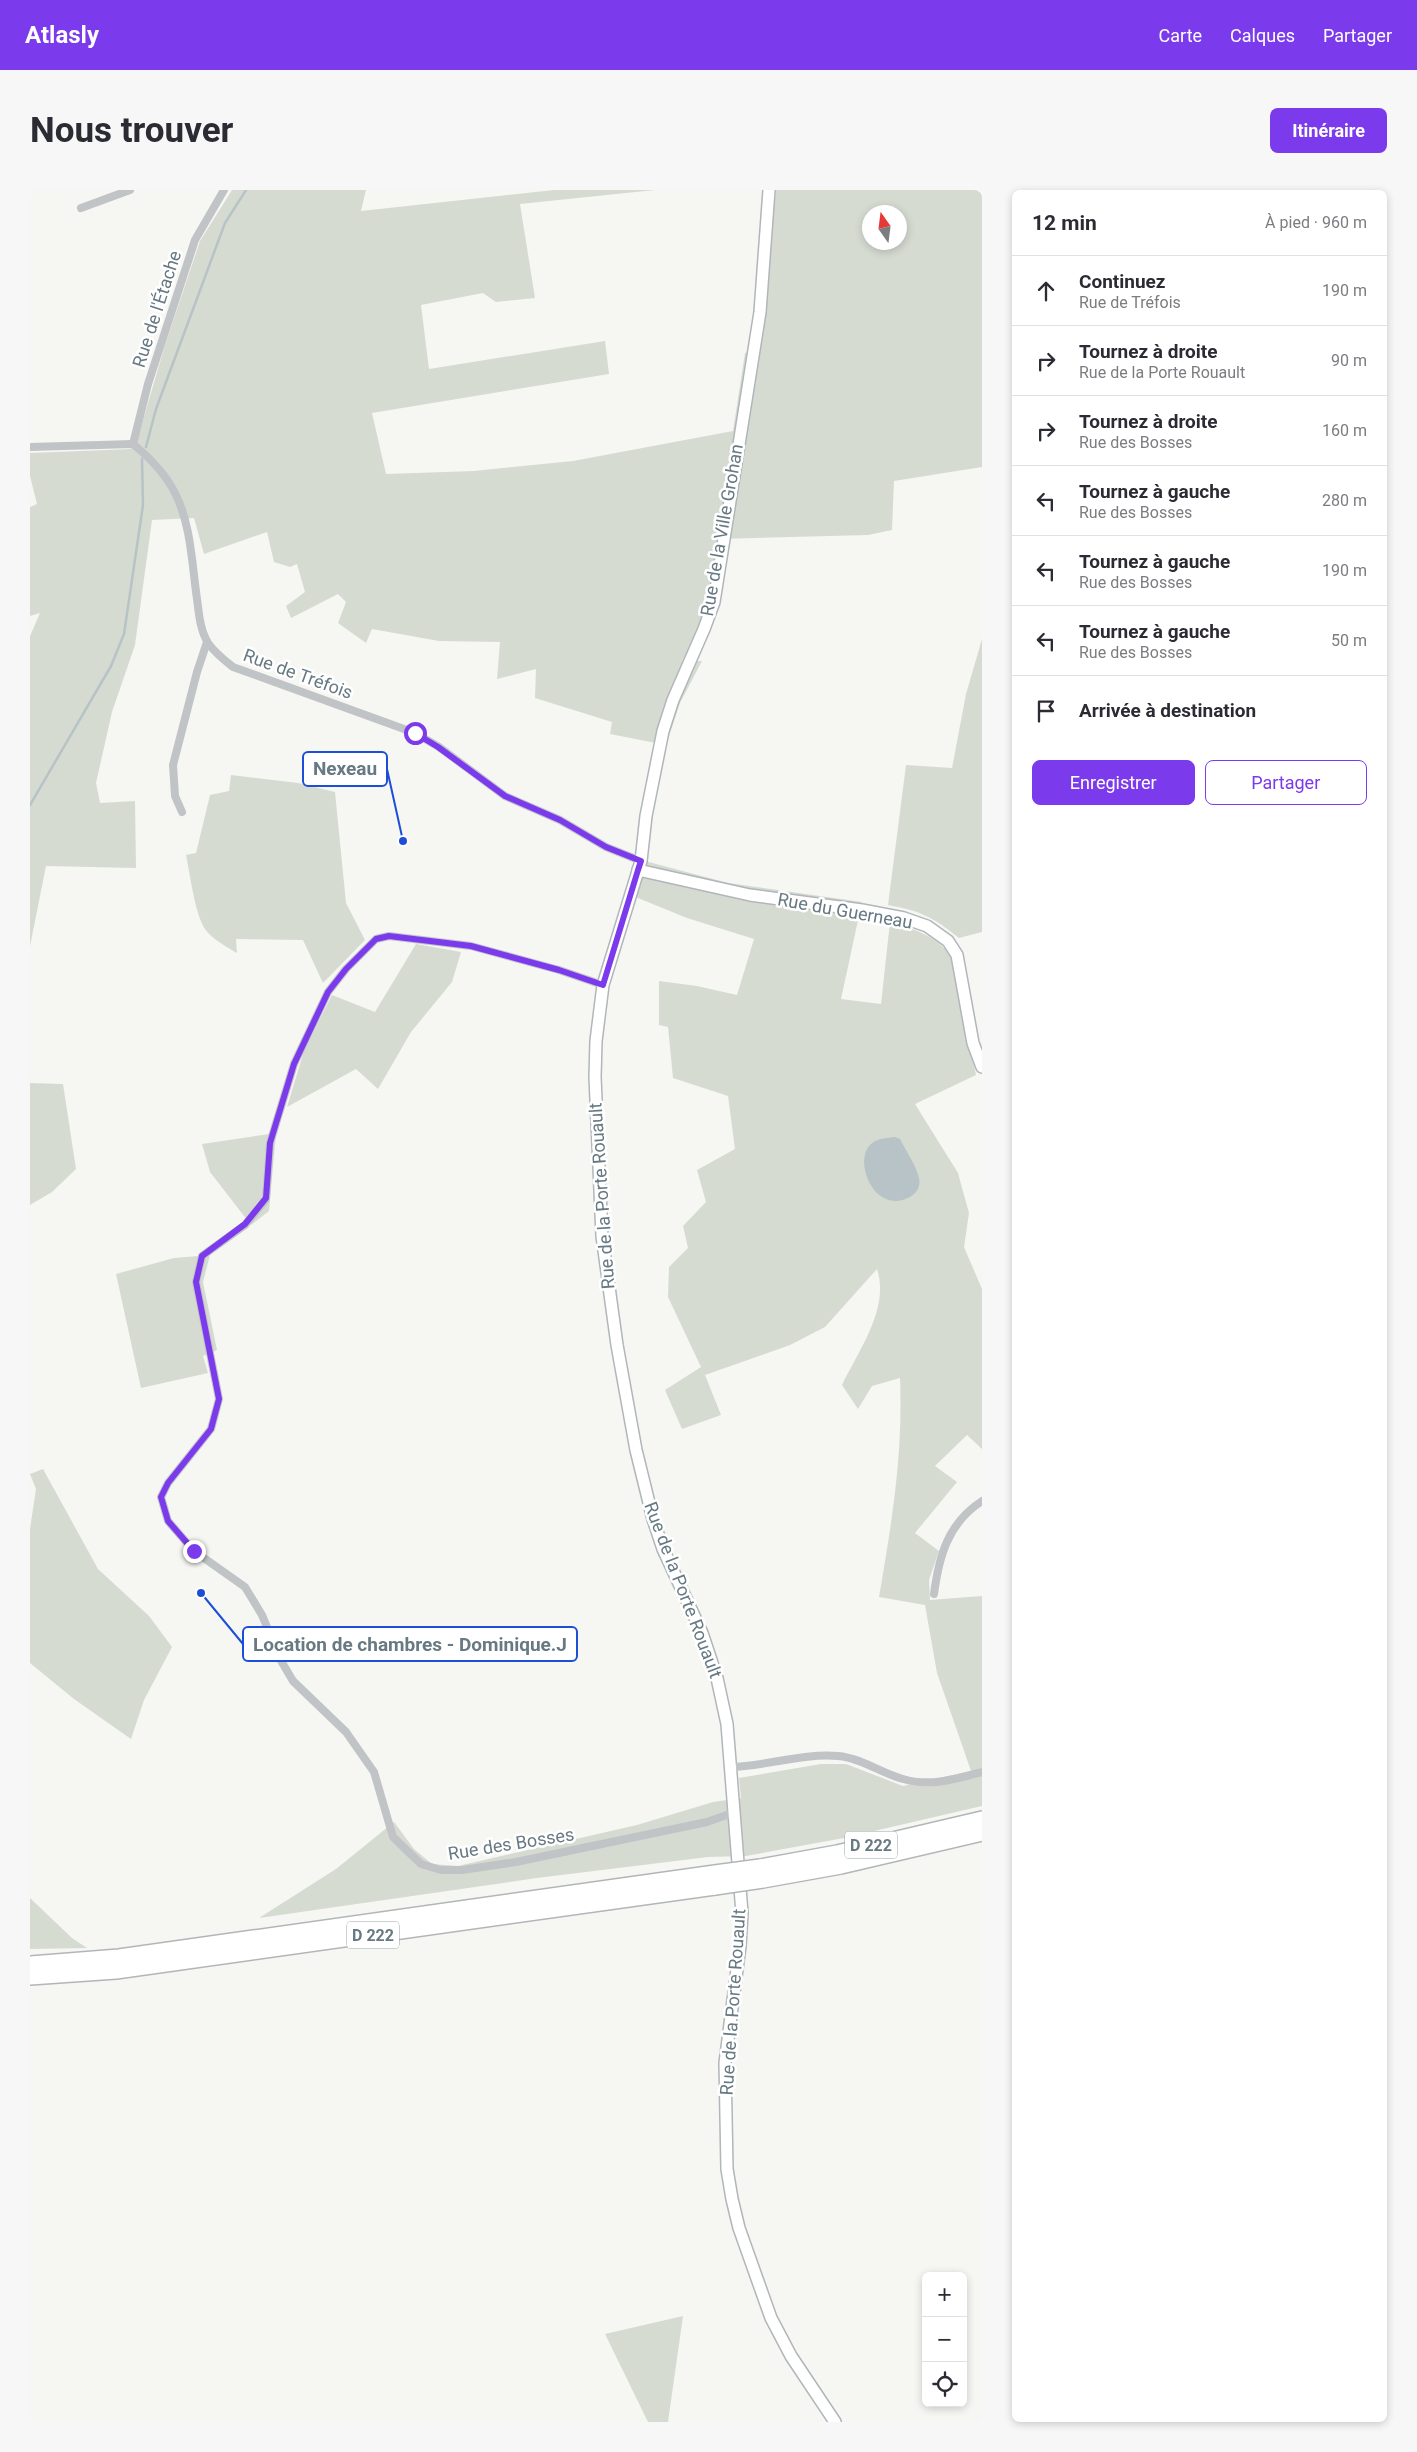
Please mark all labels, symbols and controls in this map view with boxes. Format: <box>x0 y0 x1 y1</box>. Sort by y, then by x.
text: Atlasly <box>25 21 99 49</box>
text: Carte <box>1159 25 1202 46</box>
text: Calques <box>1230 25 1295 46</box>
text: Partager <box>1323 25 1392 46</box>
button: Itinéraire <box>1270 108 1387 153</box>
text: Nous trouver <box>30 110 233 151</box>
north arrow <box>862 205 907 250</box>
text: 12 min <box>1032 211 1097 235</box>
text: À pied · 960 m <box>1265 213 1367 232</box>
street label: Rue de l'Étache <box>128 248 185 370</box>
text: Continuez <box>1079 270 1165 293</box>
icon: ahead <box>1032 277 1060 305</box>
text: 190 m <box>1322 281 1367 300</box>
text: Rue de Tréfois <box>1079 293 1181 312</box>
text: Tournez à droite <box>1079 340 1218 363</box>
icon: right <box>1032 347 1060 375</box>
text: 90 m <box>1331 351 1367 370</box>
text: Rue de la Porte Rouault <box>1079 363 1245 382</box>
text: Tournez à droite <box>1079 410 1218 433</box>
icon: right <box>1032 417 1060 445</box>
text: 160 m <box>1322 421 1367 440</box>
text: Rue des Bosses <box>1079 433 1192 452</box>
street label: Rue de la Ville Grohan <box>696 442 747 618</box>
text: Tournez à gauche <box>1079 480 1230 503</box>
icon: left <box>1032 487 1060 515</box>
text: 280 m <box>1322 491 1367 510</box>
text: Rue des Bosses <box>1079 503 1192 522</box>
text: Tournez à gauche <box>1079 550 1230 573</box>
icon: left <box>1032 557 1060 585</box>
text: 190 m <box>1322 561 1367 580</box>
text: Rue des Bosses <box>1079 573 1192 592</box>
text: Tournez à gauche <box>1079 620 1230 643</box>
icon: left <box>1032 627 1060 655</box>
text: 50 m <box>1331 631 1367 650</box>
text: Rue des Bosses <box>1079 643 1192 662</box>
street label: Rue de Tréfois <box>241 644 356 703</box>
icon: arrive <box>1032 697 1060 725</box>
text: Arrivée à destination <box>1079 699 1256 722</box>
route start <box>404 722 427 745</box>
callout: Nexeau <box>303 752 387 786</box>
text: Nexeau <box>313 757 377 780</box>
button: Enregistrer <box>1032 760 1195 805</box>
button: Partager <box>1205 760 1367 805</box>
street label: Rue du Guerneau <box>776 888 914 933</box>
street label: Rue de la Porte Rouault <box>584 1102 618 1290</box>
street label: Rue de la Porte Rouault <box>640 1499 727 1681</box>
route end <box>183 1540 206 1563</box>
callout: Location de chambres - Dominique.J <box>243 1627 577 1661</box>
text: Location de chambres - Dominique.J <box>253 1633 567 1656</box>
street label: Rue des Bosses <box>446 1823 575 1864</box>
road number: D 222 <box>845 1832 897 1858</box>
street label: Rue de la Porte Rouault <box>716 1908 750 2096</box>
road number: D 222 <box>347 1922 399 1948</box>
map controls <box>922 2272 967 2407</box>
button: + <box>922 2272 967 2317</box>
button: − <box>922 2317 967 2362</box>
button: locate <box>922 2362 967 2407</box>

